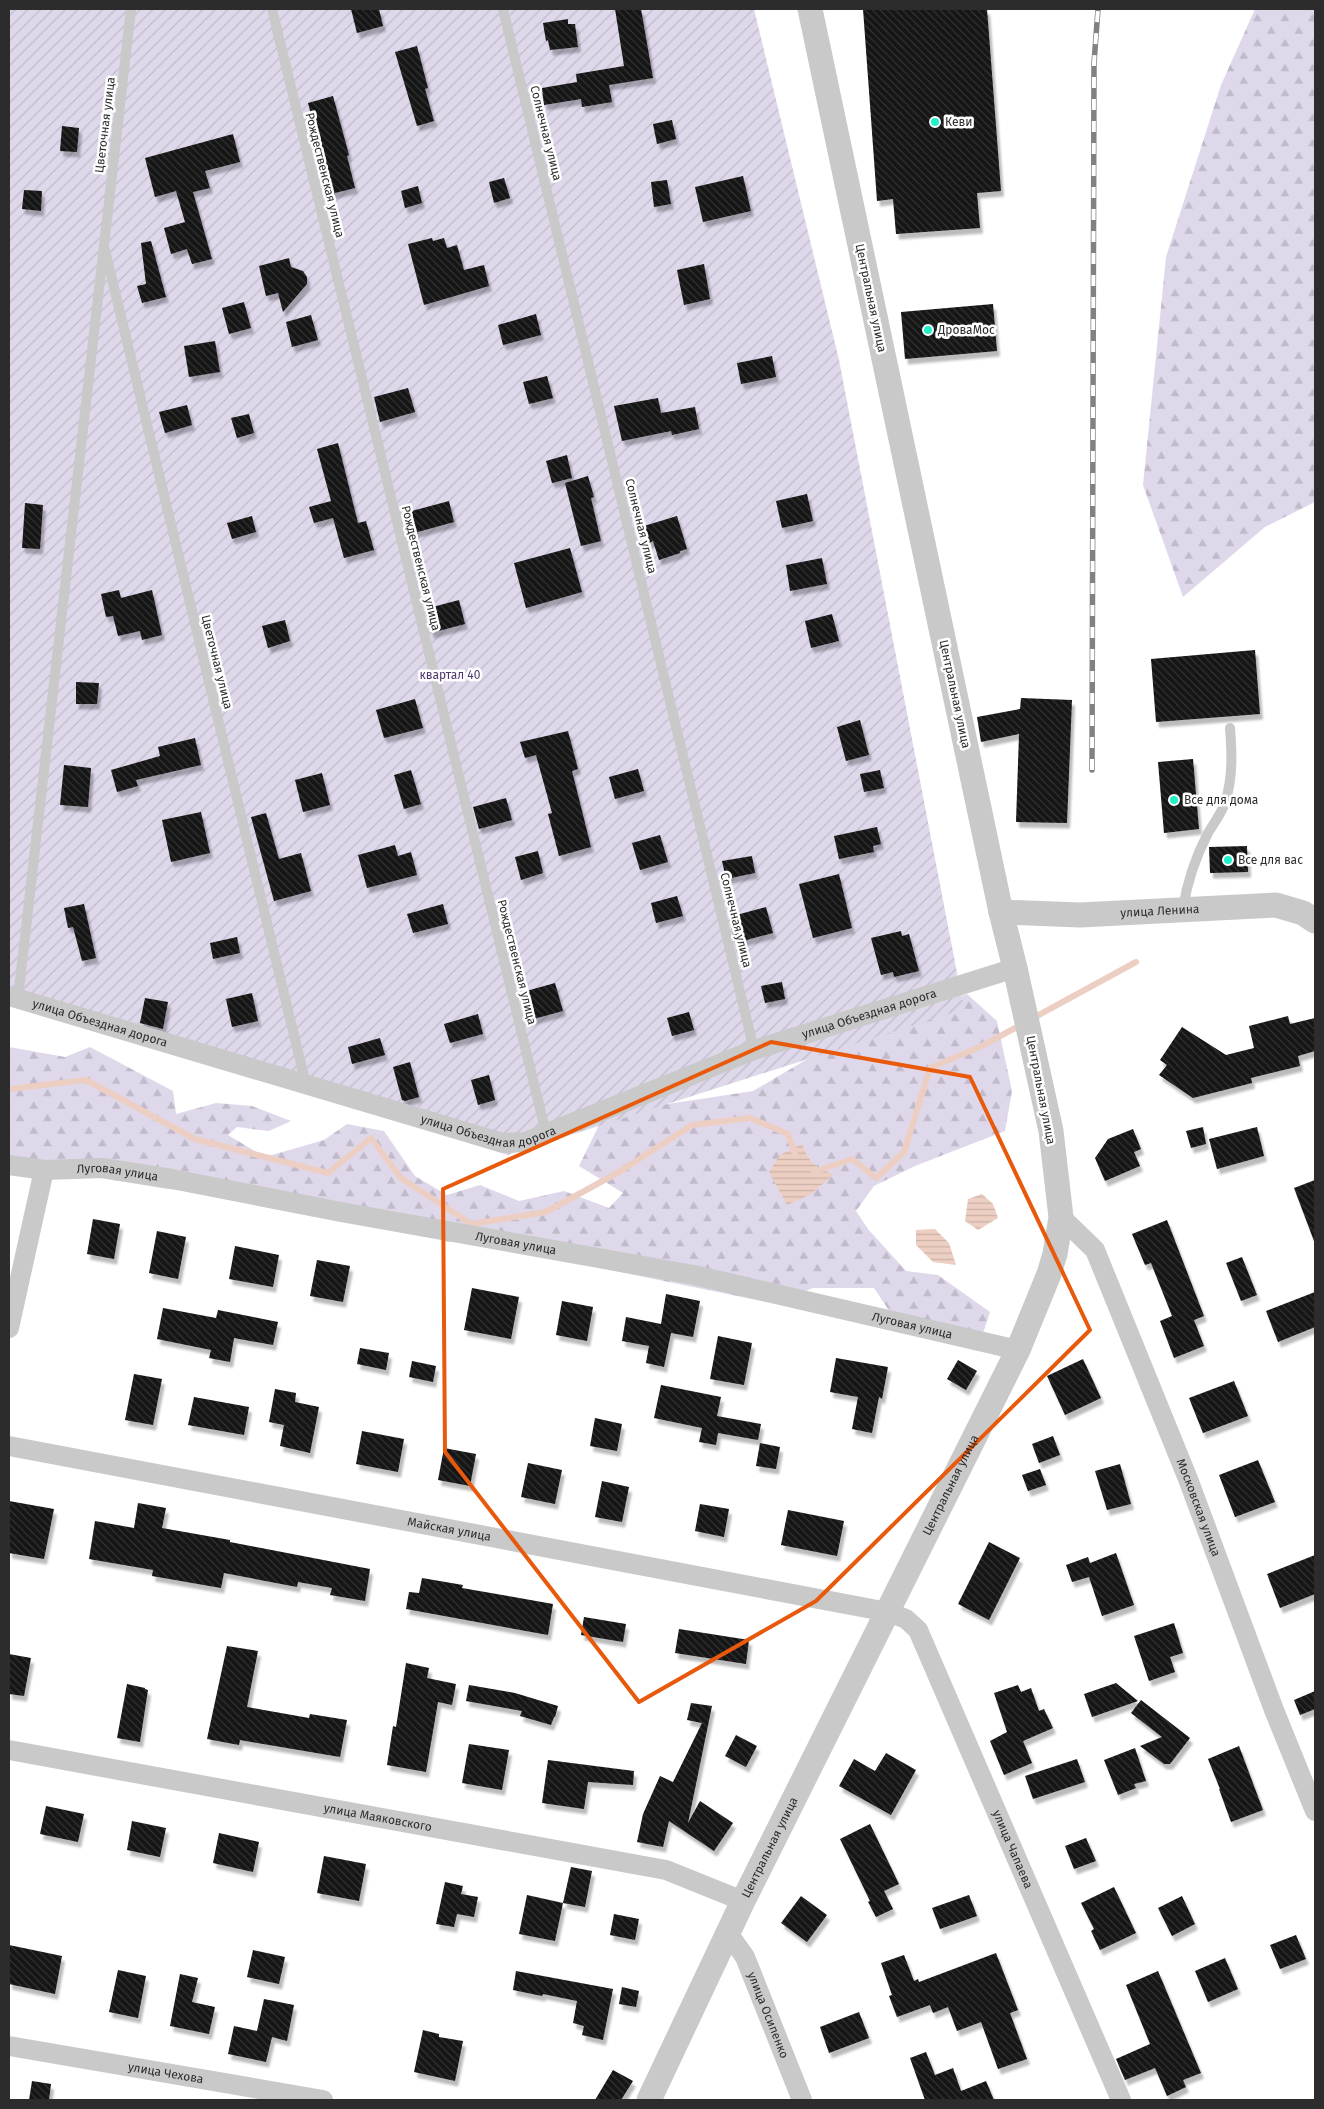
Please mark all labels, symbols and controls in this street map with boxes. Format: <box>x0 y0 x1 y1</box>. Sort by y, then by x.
street label: Цветочная улица <box>92 76 118 174</box>
street label: Солнечная улица <box>527 84 565 182</box>
street label: Рождественская улица <box>303 111 347 239</box>
place label: Кеви <box>945 115 972 129</box>
marker: Кеви <box>929 116 941 128</box>
street label: Центральная улица <box>853 242 889 354</box>
place label: ДроваМос <box>937 323 995 337</box>
marker: ДроваМос <box>922 324 934 336</box>
street label: Солнечная улица <box>622 477 660 575</box>
street label: Рождественская улица <box>399 504 443 632</box>
street label: Цветочная улица <box>199 613 235 711</box>
street label: Центральная улица <box>937 638 973 750</box>
park label: квартал 40 <box>420 668 481 682</box>
place label: Все для дома <box>1184 793 1258 807</box>
marker: Все для дома <box>1168 794 1180 806</box>
place label: Все для вас <box>1238 853 1303 867</box>
marker: Все для вас <box>1222 854 1234 866</box>
street label: Солнечная улица <box>717 871 755 969</box>
street label: Рождественская улица <box>495 898 539 1026</box>
street label: улица Ленина <box>1120 902 1200 920</box>
street label: улица Объездная дорога <box>800 986 938 1041</box>
street label: улица Объездная дорога <box>31 996 169 1050</box>
street label: Центральная улица <box>1024 1034 1058 1146</box>
street label: улица Объездная дорога <box>419 1112 558 1150</box>
street label: Луговая улица <box>76 1161 159 1184</box>
street label: Луговая улица <box>474 1229 557 1257</box>
street label: Луговая улица <box>871 1309 954 1342</box>
street label: Центральная улица <box>920 1432 982 1538</box>
street label: Московская улица <box>1173 1457 1223 1559</box>
street label: Майская улица <box>406 1514 492 1544</box>
street label: Центральная улица <box>739 1795 801 1900</box>
street label: улица Маяковского <box>323 1801 433 1834</box>
street label: улица Чапаева <box>990 1808 1036 1891</box>
street label: улица Осипенко <box>745 1970 792 2060</box>
street label: улица Чехова <box>127 2060 205 2086</box>

